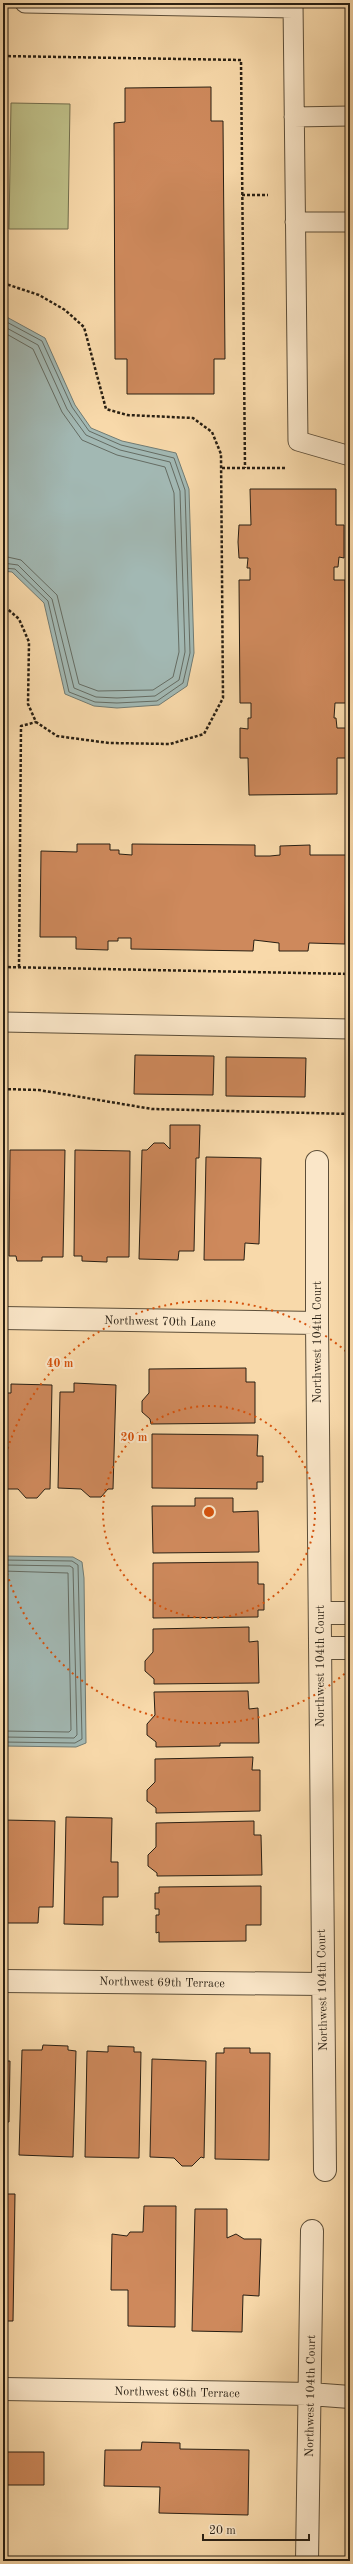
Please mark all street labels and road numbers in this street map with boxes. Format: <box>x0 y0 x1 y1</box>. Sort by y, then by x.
street label: Northwest 104th Court <box>312 1281 324 1403</box>
street label: Northwest 70th Lane <box>104 1315 216 1329</box>
street label: Northwest 104th Court <box>315 1605 327 1727</box>
street label: Northwest 104th Court <box>316 1929 330 2051</box>
street label: Northwest 69th Terrace <box>99 1976 225 1990</box>
street label: Northwest 104th Court <box>304 2335 318 2457</box>
street label: Northwest 68th Terrace <box>114 2386 240 2400</box>

